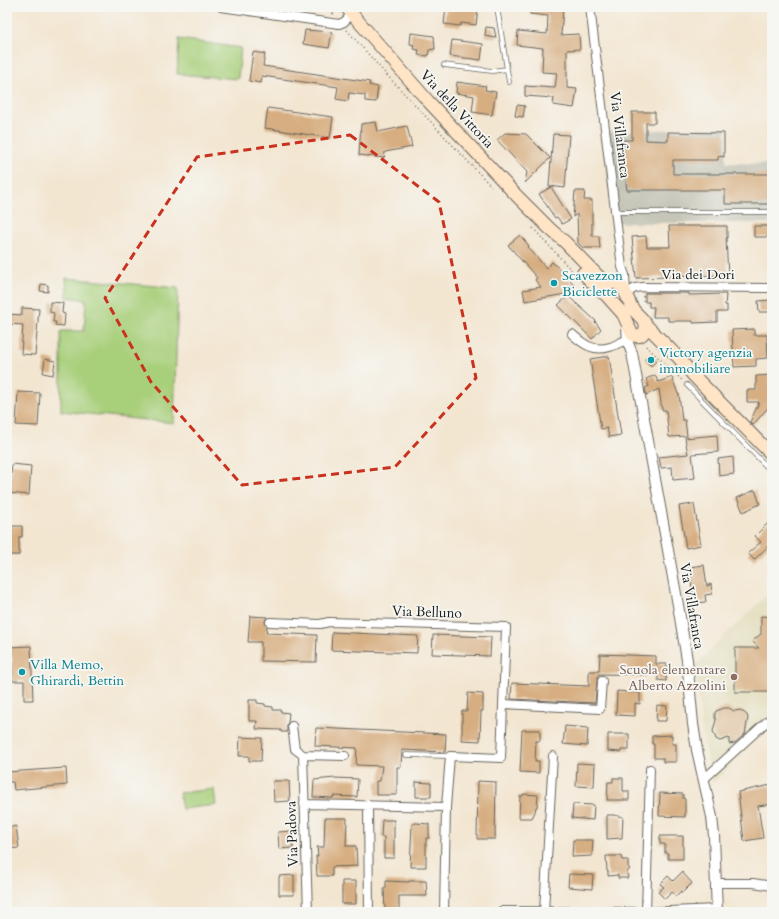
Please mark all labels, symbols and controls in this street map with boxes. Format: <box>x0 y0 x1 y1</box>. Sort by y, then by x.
street label: Via della Vittoria <box>416 66 498 152</box>
street label: Via Villafranca <box>605 91 635 179</box>
street label: Via dei Dori <box>661 265 735 284</box>
place label: Scavezzon Biciclette <box>562 266 623 301</box>
marker: Scavezzon Biciclette <box>549 278 559 288</box>
place label: Victory agenzia immobiliare <box>659 343 752 378</box>
marker: Victory agenzia immobiliare <box>646 355 656 365</box>
street label: Via Villafranca <box>675 561 709 651</box>
street label: Via Belluno <box>392 601 463 623</box>
place label: Villa Memo, Ghirardi, Bettin <box>30 655 124 690</box>
place label: Scuola elementare Alberto Azzolini <box>620 660 726 695</box>
marker: Villa Memo, Ghirardi, Bettin <box>17 667 27 677</box>
marker: Scuola elementare Alberto Azzolini <box>729 672 739 682</box>
street label: Via Padova <box>281 800 303 868</box>

